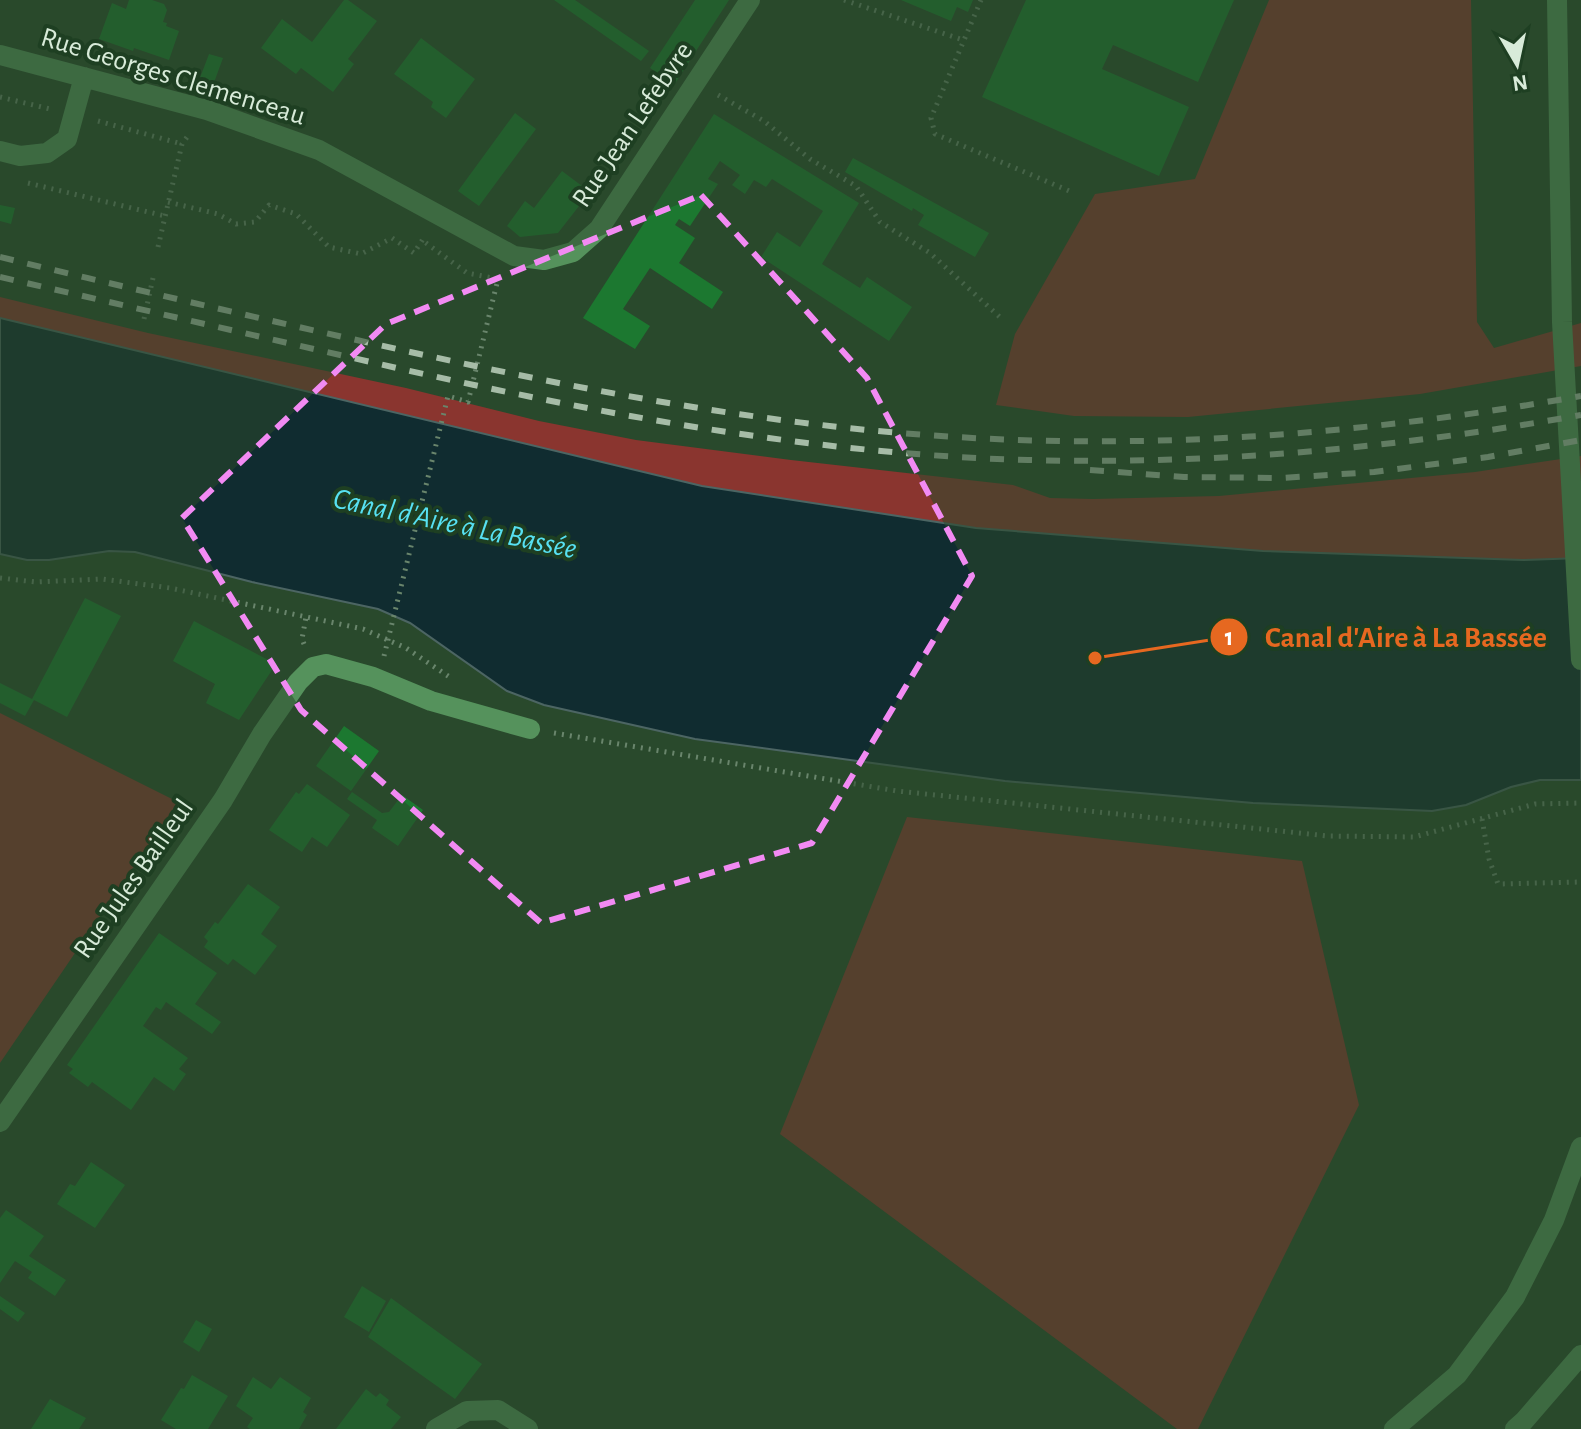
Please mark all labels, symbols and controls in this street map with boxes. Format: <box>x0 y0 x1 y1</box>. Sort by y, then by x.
street label: Rue Georges Clemenceau <box>37 23 309 131</box>
north arrow <box>1477 24 1557 104</box>
street label: Rue Jean Lefebvre <box>568 37 698 213</box>
text: N <box>1511 71 1529 95</box>
water label: Canal d'Aire à La Bassée <box>331 484 579 564</box>
callout: Canal d'Aire à La Bassée <box>1209 610 1563 664</box>
text: Canal d'Aire à La Bassée <box>1265 623 1547 653</box>
text: 1 <box>1225 626 1233 650</box>
street label: Rue Jules Bailleul <box>69 794 199 964</box>

